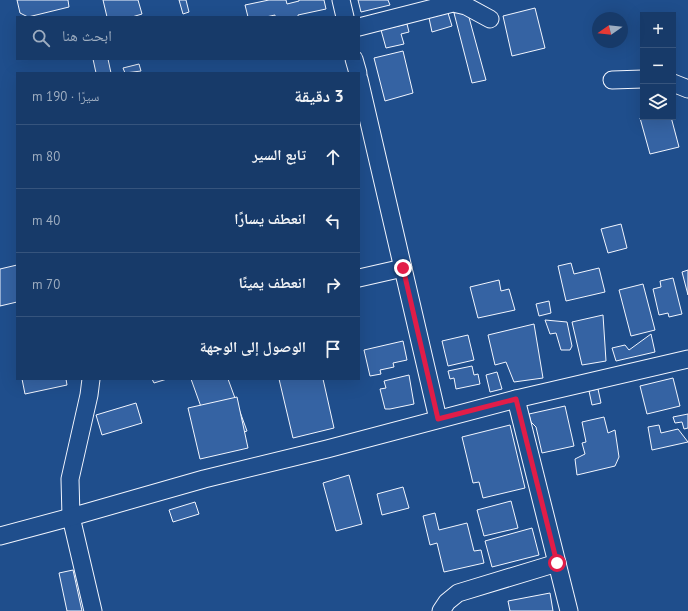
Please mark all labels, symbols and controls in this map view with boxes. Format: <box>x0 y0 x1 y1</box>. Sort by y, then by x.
north arrow <box>592 12 628 48</box>
map controls <box>640 12 676 120</box>
button: + <box>640 12 676 48</box>
search box <box>16 16 360 60</box>
text: ابحث هنا <box>62 26 112 45</box>
icon: search <box>30 27 52 49</box>
button: − <box>640 48 676 84</box>
button: layers <box>640 84 676 120</box>
text: 3 دقيقة <box>294 85 344 107</box>
text: سيرًا · 190 m <box>32 88 99 105</box>
text: تابع السير <box>252 145 306 164</box>
icon: ahead <box>322 146 344 168</box>
text: 80 m <box>32 148 60 165</box>
text: انعطف يسارًا <box>234 209 306 228</box>
icon: left <box>322 210 344 232</box>
text: 40 m <box>32 212 60 229</box>
route end <box>394 259 412 277</box>
text: انعطف يمينًا <box>239 273 306 292</box>
icon: right <box>322 274 344 296</box>
text: 70 m <box>32 276 60 293</box>
text: الوصول إلى الوجهة <box>200 337 306 356</box>
icon: arrive <box>322 338 344 360</box>
route start <box>548 554 566 572</box>

